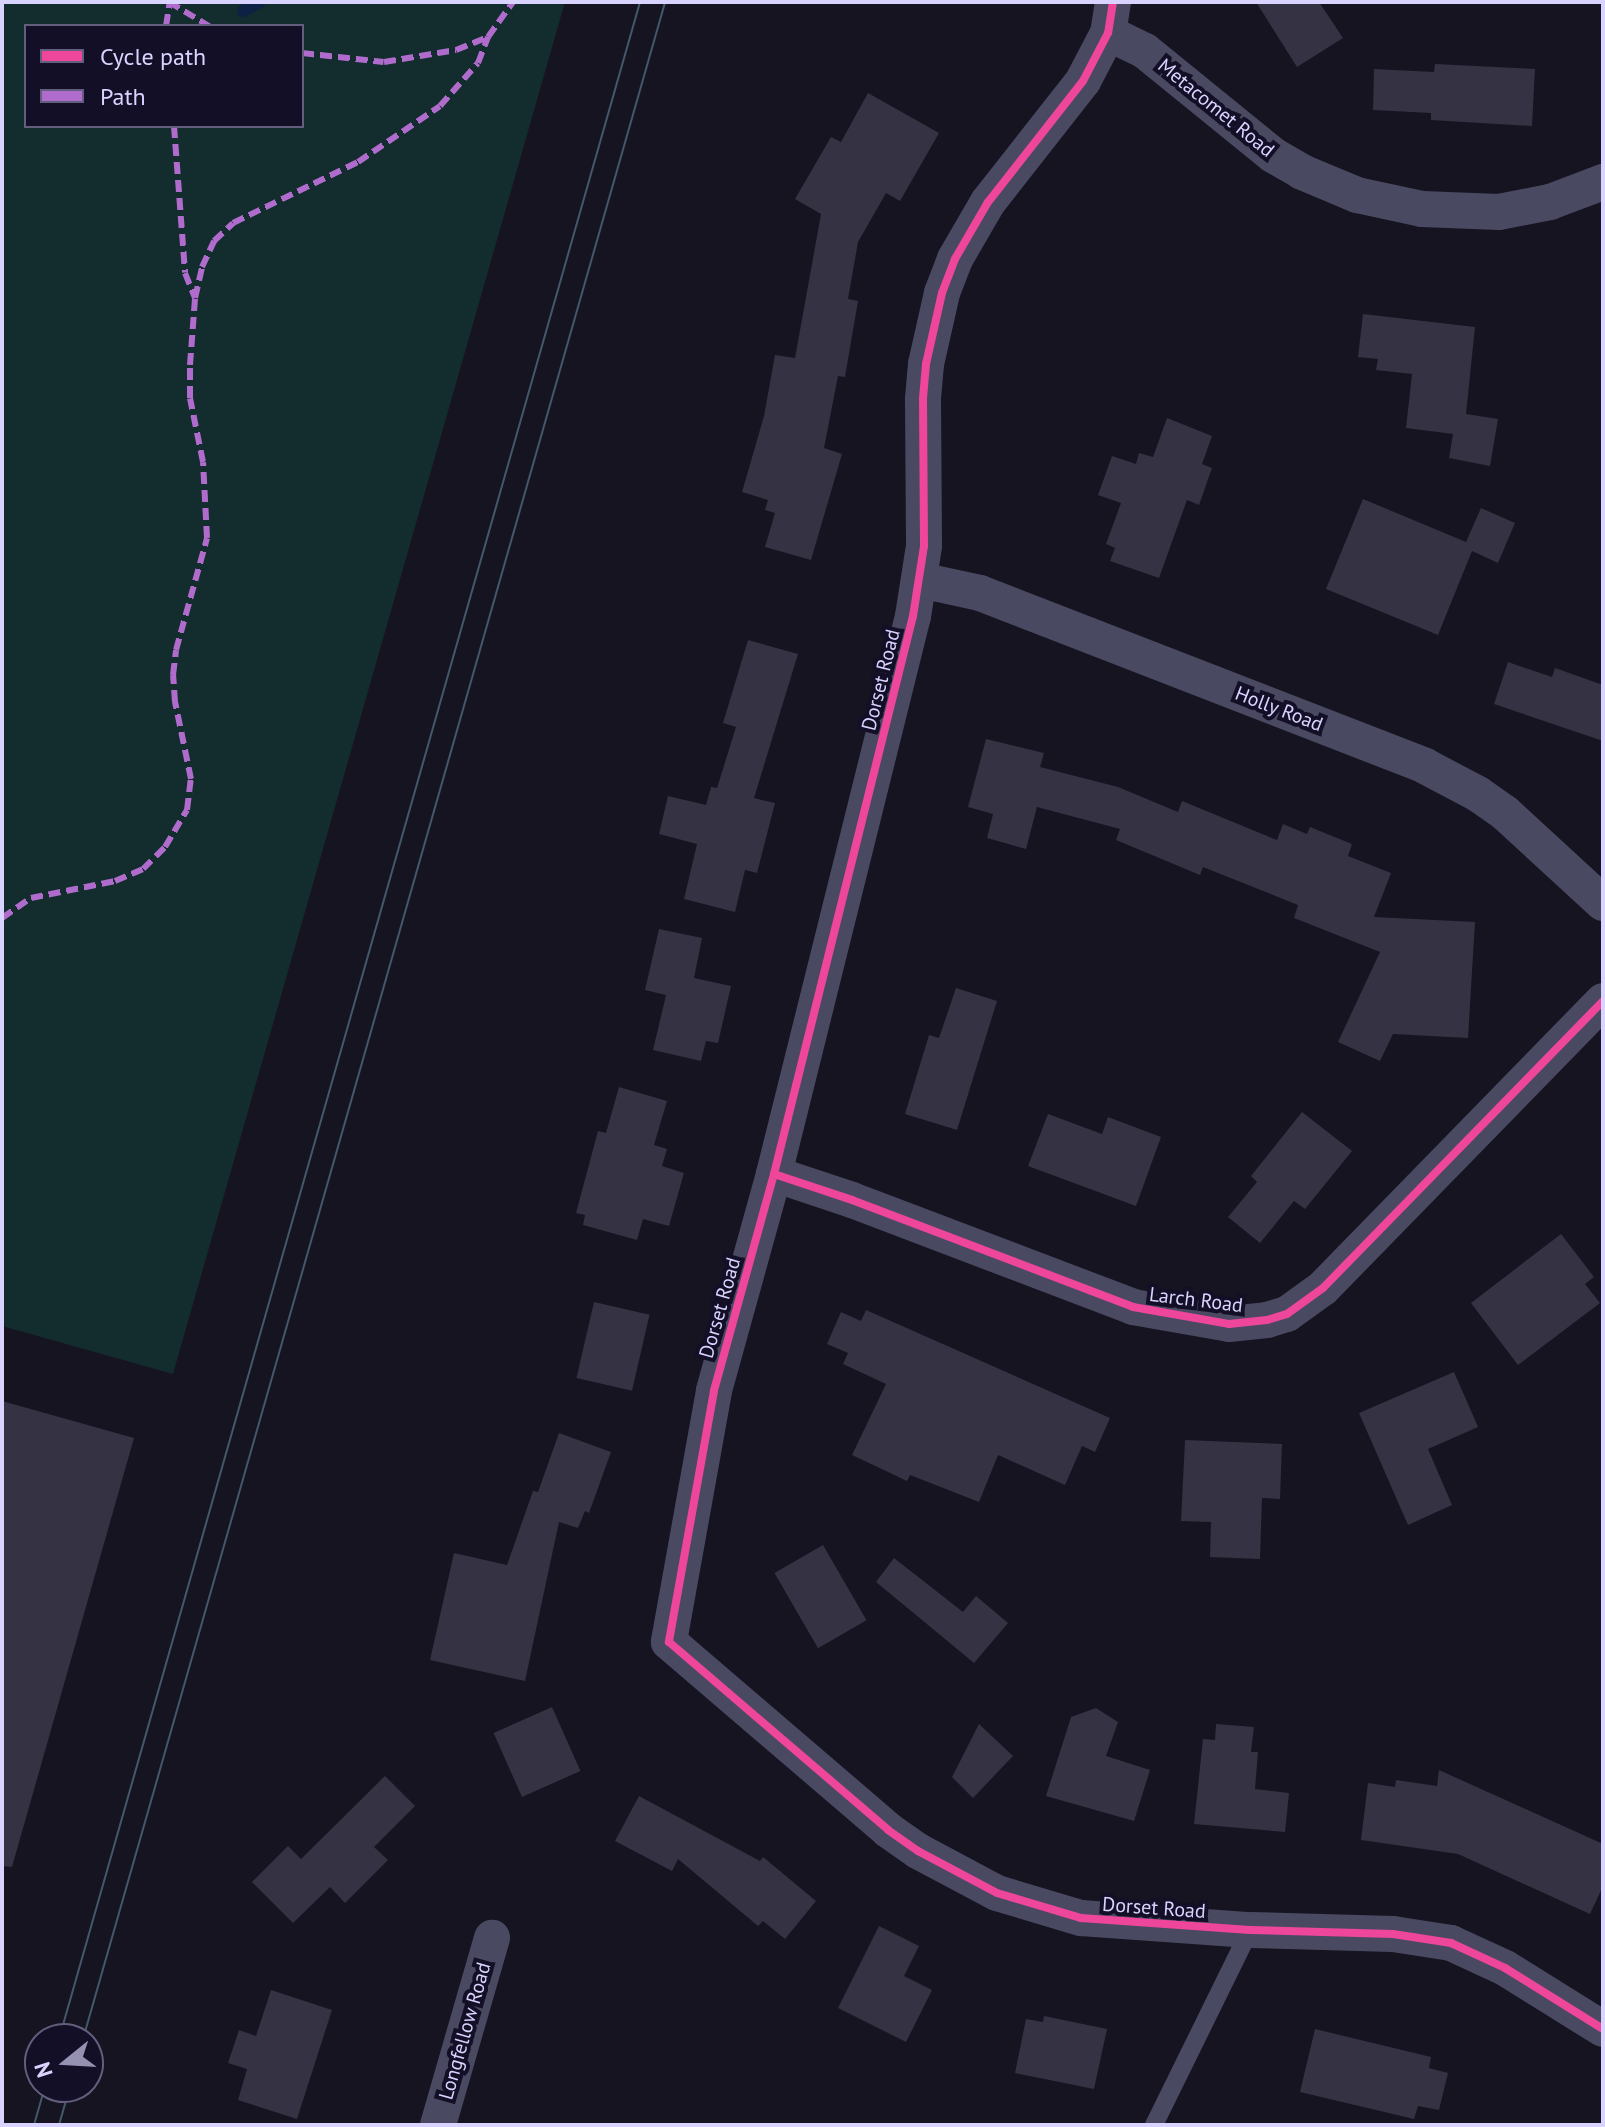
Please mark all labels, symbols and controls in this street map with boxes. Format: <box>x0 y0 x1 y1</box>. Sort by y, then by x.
legend <box>24 24 304 128</box>
text: Cycle path <box>100 41 206 72</box>
street label: Metacomet Road <box>1153 54 1279 162</box>
text: Path <box>100 81 146 112</box>
street label: Dorset Road <box>857 627 905 733</box>
street label: Holly Road <box>1231 681 1327 737</box>
street label: Dorset Road <box>694 1255 746 1361</box>
street label: Larch Road <box>1148 1282 1244 1318</box>
street label: Dorset Road <box>1101 1892 1207 1924</box>
street label: Longfellow Road <box>434 1959 496 2103</box>
north arrow <box>24 2023 104 2103</box>
text: N <box>28 2059 59 2081</box>

